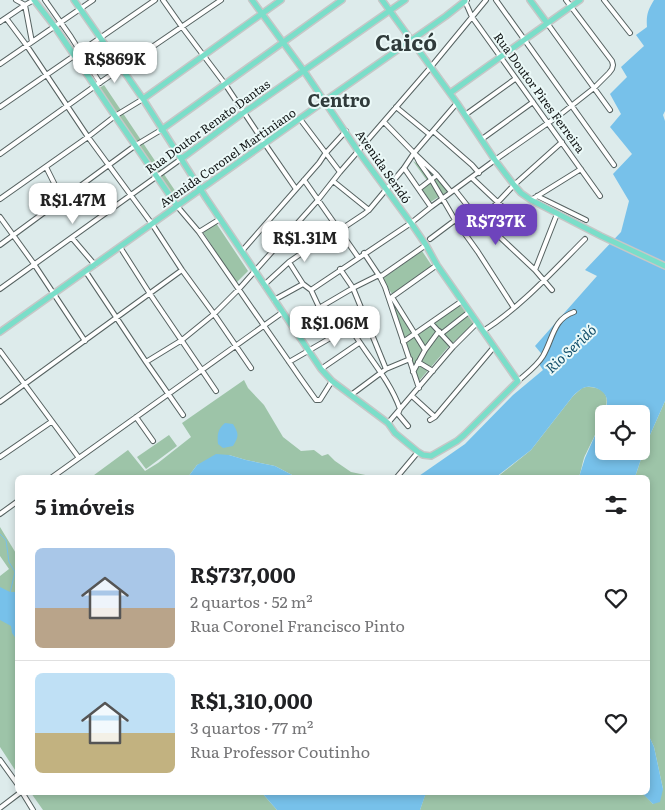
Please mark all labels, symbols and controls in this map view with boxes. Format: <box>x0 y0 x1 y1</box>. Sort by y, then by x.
district label: Caicó <box>375 25 437 58</box>
street label: Rua Doutor Pires Ferreira <box>490 28 590 157</box>
pin: R$869K <box>74 42 156 84</box>
text: R$869K <box>84 46 146 70</box>
street label: Rua Doutor Renato Dantas <box>141 74 274 178</box>
district label: Centro <box>307 86 371 113</box>
street label: Avenida Coronel Martiniano <box>156 103 299 211</box>
street label: Avenida Seridó <box>352 126 416 207</box>
pin: R$1.47M <box>27 182 119 225</box>
text: R$1.47M <box>40 187 106 211</box>
pin: R$737K <box>455 204 537 246</box>
text: R$737K <box>466 208 526 232</box>
pin: R$1.31M <box>259 220 351 263</box>
text: R$1.31M <box>273 225 337 249</box>
pin: R$1.06M <box>289 306 381 348</box>
text: R$1.06M <box>301 310 369 334</box>
water label: Rio Seridó <box>540 319 600 377</box>
map controls <box>595 405 650 460</box>
button: locate <box>595 405 650 460</box>
text: 5 imóveis <box>35 490 134 521</box>
icon: filters <box>602 491 630 519</box>
text: R$737,000 <box>190 558 296 589</box>
icon: home <box>75 568 135 628</box>
icon: heart <box>602 584 630 612</box>
text: 2 quartos · 52 m² <box>190 589 313 613</box>
text: Rua Coronel Francisco Pinto <box>190 613 405 637</box>
text: R$1,310,000 <box>190 684 313 715</box>
icon: home <box>75 693 135 753</box>
icon: heart <box>602 709 630 737</box>
text: 3 quartos · 77 m² <box>190 715 313 739</box>
text: Rua Professor Coutinho <box>190 739 370 763</box>

